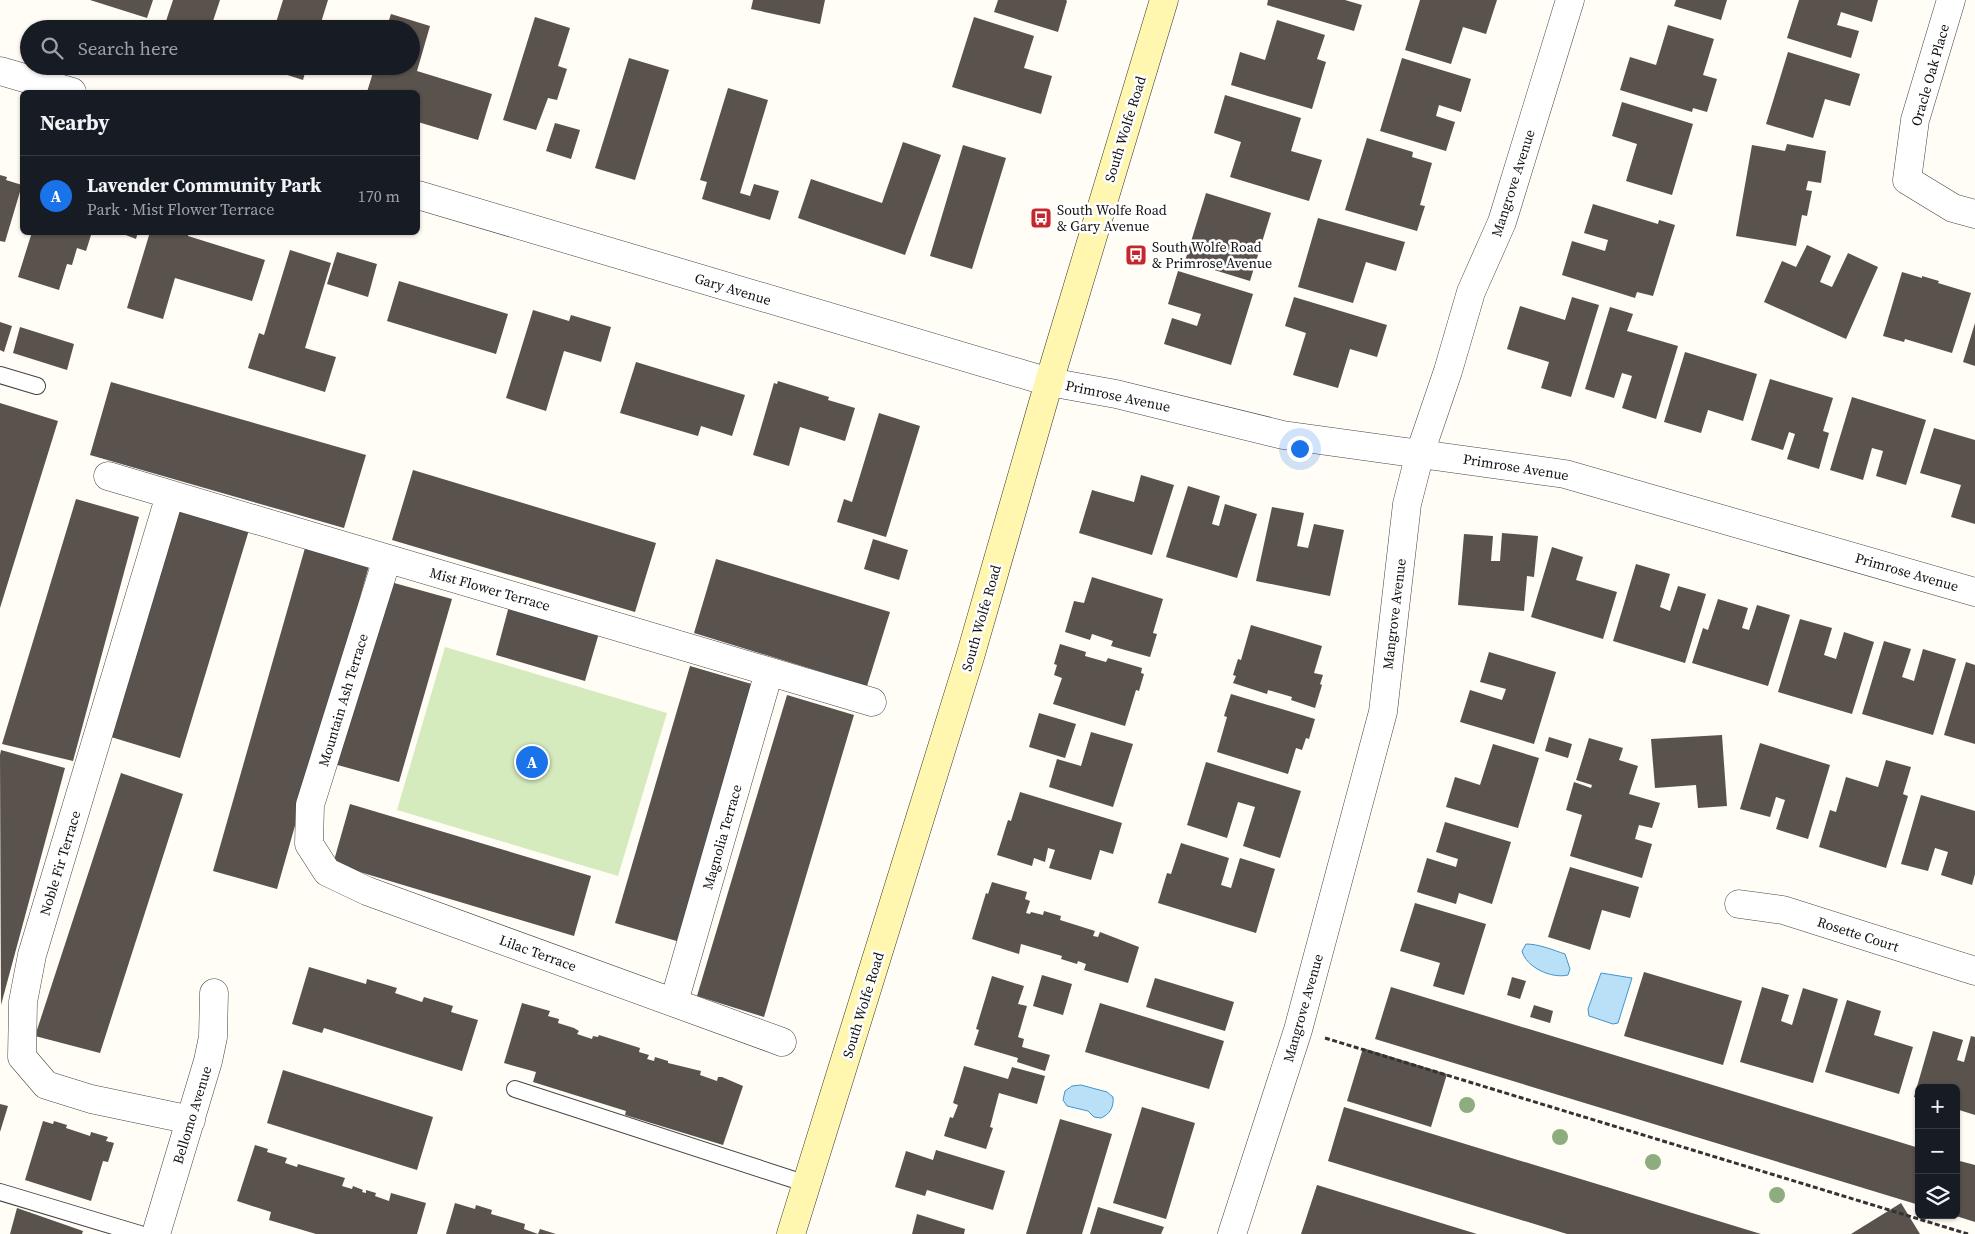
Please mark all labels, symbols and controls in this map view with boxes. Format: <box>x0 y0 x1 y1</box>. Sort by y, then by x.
search box <box>20 20 420 75</box>
street label: Oracle Oak Place <box>1906 22 1954 128</box>
icon: search <box>38 34 66 62</box>
text: Search here <box>78 35 178 61</box>
street label: South Wolfe Road <box>1099 74 1151 184</box>
text: Nearby <box>40 108 110 137</box>
street label: Mangrove Avenue <box>1486 127 1540 239</box>
text: Lavender Community Park <box>87 172 321 198</box>
text: A <box>51 185 61 207</box>
text: 170 m <box>358 185 400 207</box>
text: Park · Mist Flower Terrace <box>87 198 274 220</box>
place label: South Wolfe Road & Gary Avenue <box>1057 200 1167 236</box>
bus stop icon: South Wolfe Road & Gary Avenue <box>1029 206 1053 230</box>
place label: South Wolfe Road & Primrose Avenue <box>1152 237 1272 273</box>
bus stop icon: South Wolfe Road & Primrose Avenue <box>1124 243 1148 267</box>
street label: Gary Avenue <box>692 268 774 310</box>
street label: Primrose Avenue <box>1064 375 1172 417</box>
your location <box>1287 436 1313 462</box>
street label: Primrose Avenue <box>1462 449 1570 485</box>
street label: Primrose Avenue <box>1853 548 1961 596</box>
street label: Mangrove Avenue <box>1377 557 1411 671</box>
street label: Mist Flower Terrace <box>427 562 553 616</box>
street label: South Wolfe Road <box>956 562 1006 674</box>
street label: Mountain Ash Terrace <box>313 631 373 769</box>
pin: A <box>516 743 548 781</box>
street label: Magnolia Terrace <box>697 782 747 892</box>
street label: Noble Fir Terrace <box>35 808 85 918</box>
street label: Rosette Court <box>1815 911 1902 957</box>
street label: Lilac Terrace <box>497 930 579 976</box>
street label: South Wolfe Road <box>837 950 889 1060</box>
street label: Mangrove Avenue <box>1278 952 1328 1064</box>
street label: Bellomo Avenue <box>168 1064 216 1166</box>
map controls <box>1915 1084 1960 1219</box>
button: + <box>1915 1084 1960 1129</box>
button: − <box>1915 1129 1960 1174</box>
button: layers <box>1915 1174 1960 1219</box>

